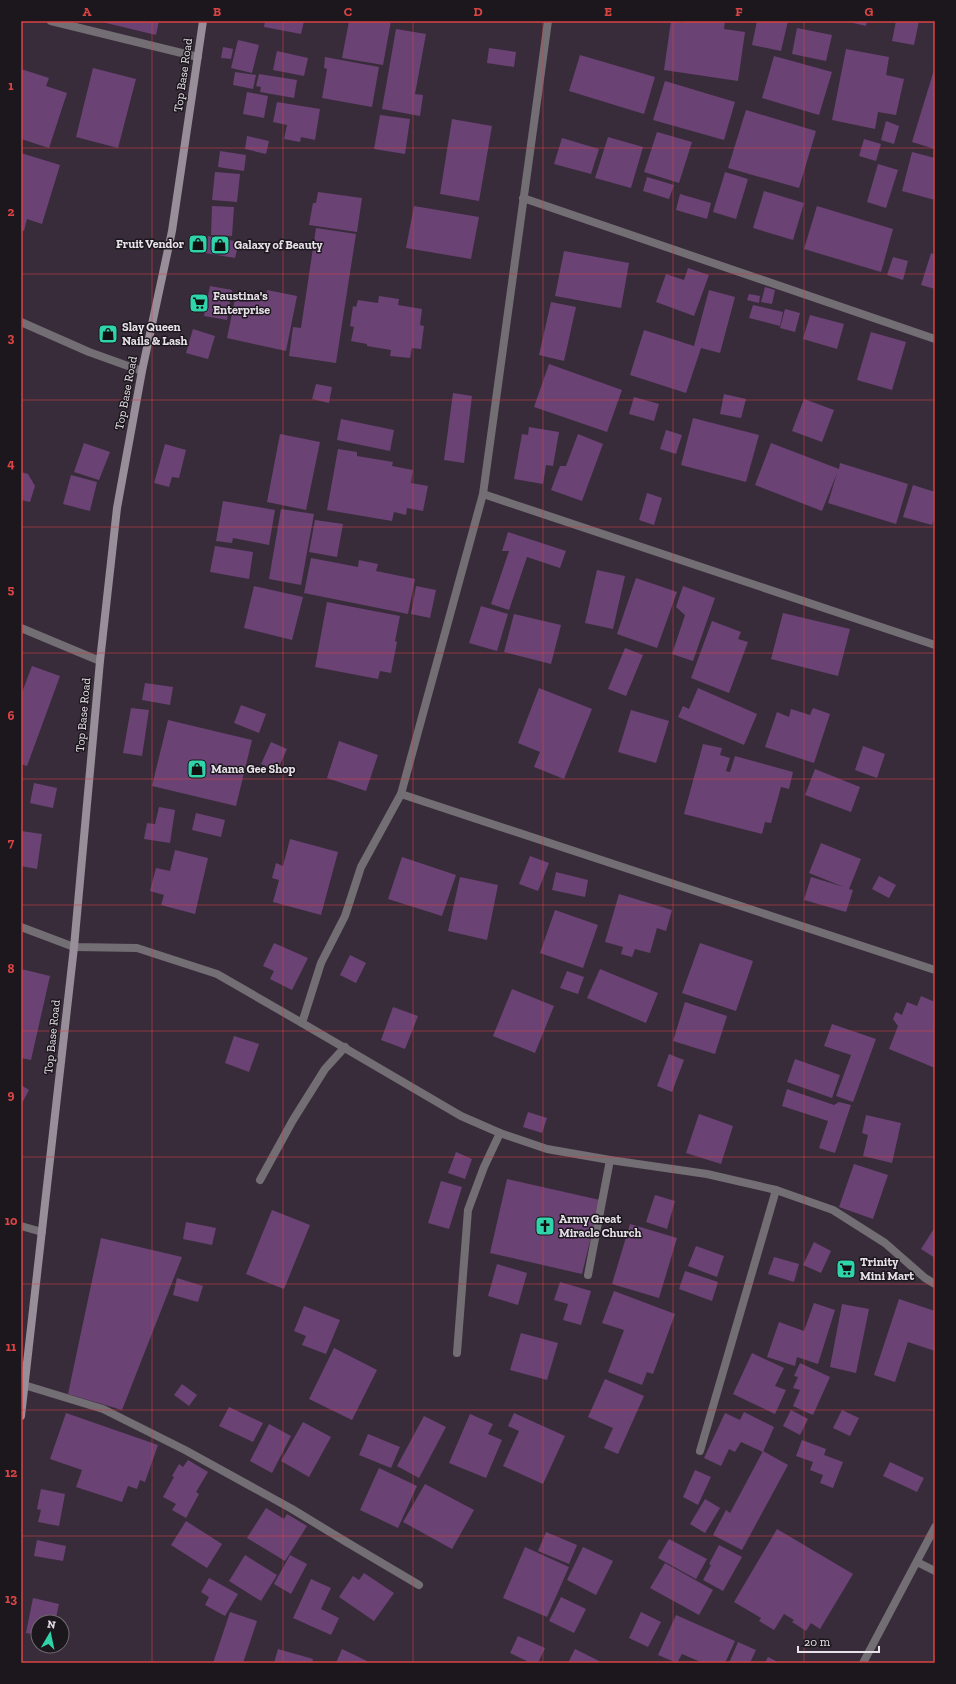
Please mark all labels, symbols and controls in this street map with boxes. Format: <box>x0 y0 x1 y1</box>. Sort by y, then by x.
text: A <box>83 4 92 19</box>
text: B <box>213 4 221 19</box>
text: C <box>344 4 352 19</box>
text: D <box>473 4 483 19</box>
text: E <box>604 4 612 19</box>
text: F <box>735 4 743 19</box>
text: G <box>865 4 874 19</box>
street label: Top Base Road <box>171 37 195 113</box>
text: 1 <box>8 78 14 93</box>
text: 2 <box>8 204 15 219</box>
shop icon: Fruit Vendor <box>187 233 209 255</box>
shop icon: Galaxy of Beauty <box>209 234 231 256</box>
place label: Fruit Vendor <box>116 237 185 251</box>
place label: Galaxy of Beauty <box>234 238 323 252</box>
place label: Faustina's Enterprise <box>213 289 270 317</box>
supermarket icon: Faustina's Enterprise <box>188 292 210 314</box>
place label: Slay Queen Nails & Lash <box>122 320 188 348</box>
shop icon: Slay Queen Nails & Lash <box>97 323 119 345</box>
text: 3 <box>8 330 15 345</box>
street label: Top Base Road <box>112 355 140 431</box>
text: 4 <box>7 456 15 471</box>
text: 5 <box>8 582 15 597</box>
street label: Top Base Road <box>73 677 93 753</box>
text: 6 <box>8 708 15 723</box>
shop icon: Mama Gee Shop <box>186 758 208 780</box>
place label: Mama Gee Shop <box>211 762 296 776</box>
text: 7 <box>8 835 15 850</box>
text: 8 <box>7 961 15 976</box>
street label: Top Base Road <box>41 999 63 1075</box>
text: 9 <box>8 1087 15 1102</box>
place label: Army Great Miracle Church <box>559 1212 641 1240</box>
text: 10 <box>5 1213 18 1228</box>
church icon: Army Great Miracle Church <box>534 1215 556 1237</box>
place label: Trinity Mini Mart <box>860 1255 914 1283</box>
supermarket icon: Trinity Mini Mart <box>835 1258 857 1280</box>
text: 11 <box>6 1339 17 1354</box>
text: 12 <box>5 1465 17 1480</box>
text: 13 <box>5 1591 17 1606</box>
north arrow <box>30 1614 70 1654</box>
text: N <box>46 1618 57 1632</box>
scale bar <box>798 1628 879 1654</box>
text: 20 m <box>804 1635 831 1649</box>

